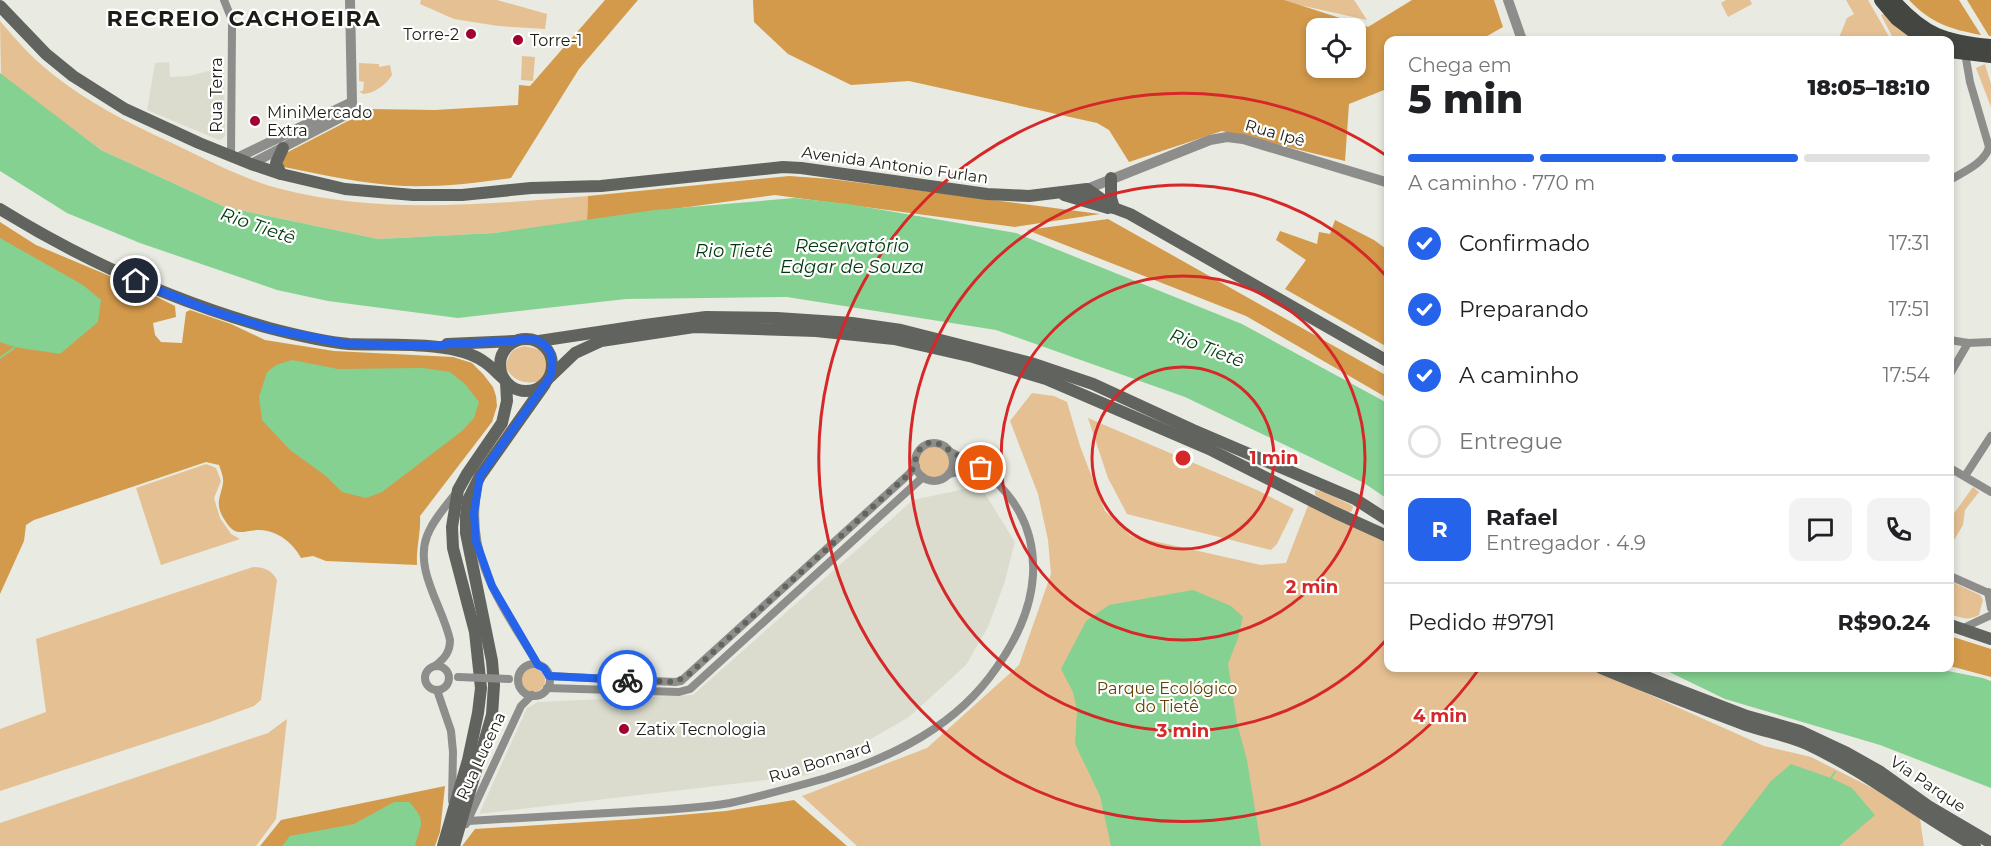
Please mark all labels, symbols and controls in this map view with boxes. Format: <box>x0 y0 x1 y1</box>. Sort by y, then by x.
district label: RECREIO CACHOEIRA <box>107 5 381 32</box>
map controls <box>1306 18 1366 78</box>
button: locate <box>1306 18 1366 78</box>
place label: Torre-2 <box>403 25 459 44</box>
marker: Torre-2 <box>464 27 478 41</box>
place label: Torre-1 <box>530 31 582 50</box>
marker: Torre-1 <box>511 33 525 47</box>
text: Chega em <box>1408 53 1512 77</box>
street label: Rua Terra <box>207 57 226 133</box>
text: 18:05–18:10 <box>1807 74 1930 101</box>
text: 5 min <box>1408 75 1523 123</box>
place label: MiniMercado Extra <box>267 103 372 140</box>
marker: MiniMercado Extra <box>248 114 262 128</box>
street label: Rua Ipê <box>1243 115 1307 151</box>
street label: Avenida Antonio Furlan <box>801 143 989 187</box>
text: A caminho · 770 m <box>1408 171 1595 195</box>
water label: Rio Tietê <box>218 203 298 249</box>
icon: check <box>1408 227 1441 260</box>
text: Confirmado <box>1459 230 1590 257</box>
text: 17:31 <box>1889 231 1930 255</box>
water label: Reservatório Edgar de Souza <box>780 235 924 278</box>
water label: Rio Tietê <box>695 240 773 262</box>
pin <box>110 255 161 306</box>
icon: home <box>119 264 152 297</box>
icon: check <box>1408 293 1441 326</box>
text: Preparando <box>1459 296 1588 323</box>
text: 17:51 <box>1889 297 1930 321</box>
water label: Rio Tietê <box>1167 324 1247 372</box>
icon: check <box>1408 359 1441 392</box>
text: A caminho <box>1459 362 1579 389</box>
text: 17:54 <box>1883 363 1930 387</box>
text: Entregue <box>1459 428 1563 455</box>
pin <box>955 442 1006 493</box>
text: 1 min <box>1250 447 1298 469</box>
centre of rings <box>1173 448 1193 468</box>
icon: bag <box>964 451 997 484</box>
button: chat <box>1789 498 1852 561</box>
button: phone <box>1867 498 1930 561</box>
text: Rafael <box>1486 504 1558 531</box>
text: R <box>1431 516 1448 543</box>
text: Entregador · 4.9 <box>1486 531 1646 555</box>
text: 2 min <box>1286 576 1338 598</box>
text: Pedido #9791 <box>1408 609 1555 636</box>
text: R$90.24 <box>1837 609 1930 636</box>
courier <box>597 650 657 710</box>
icon: bike <box>611 664 644 697</box>
park label: Parque Ecológico do Tietê <box>1097 679 1237 716</box>
text: 4 min <box>1413 705 1467 727</box>
street label: Rua Lucena <box>452 709 510 803</box>
place label: Zatix Tecnologia <box>636 720 766 739</box>
text: 3 min <box>1156 720 1209 742</box>
marker: Zatix Tecnologia <box>617 722 631 736</box>
street label: Rua Bonnard <box>766 737 874 787</box>
street label: Via Parque <box>1887 752 1969 816</box>

